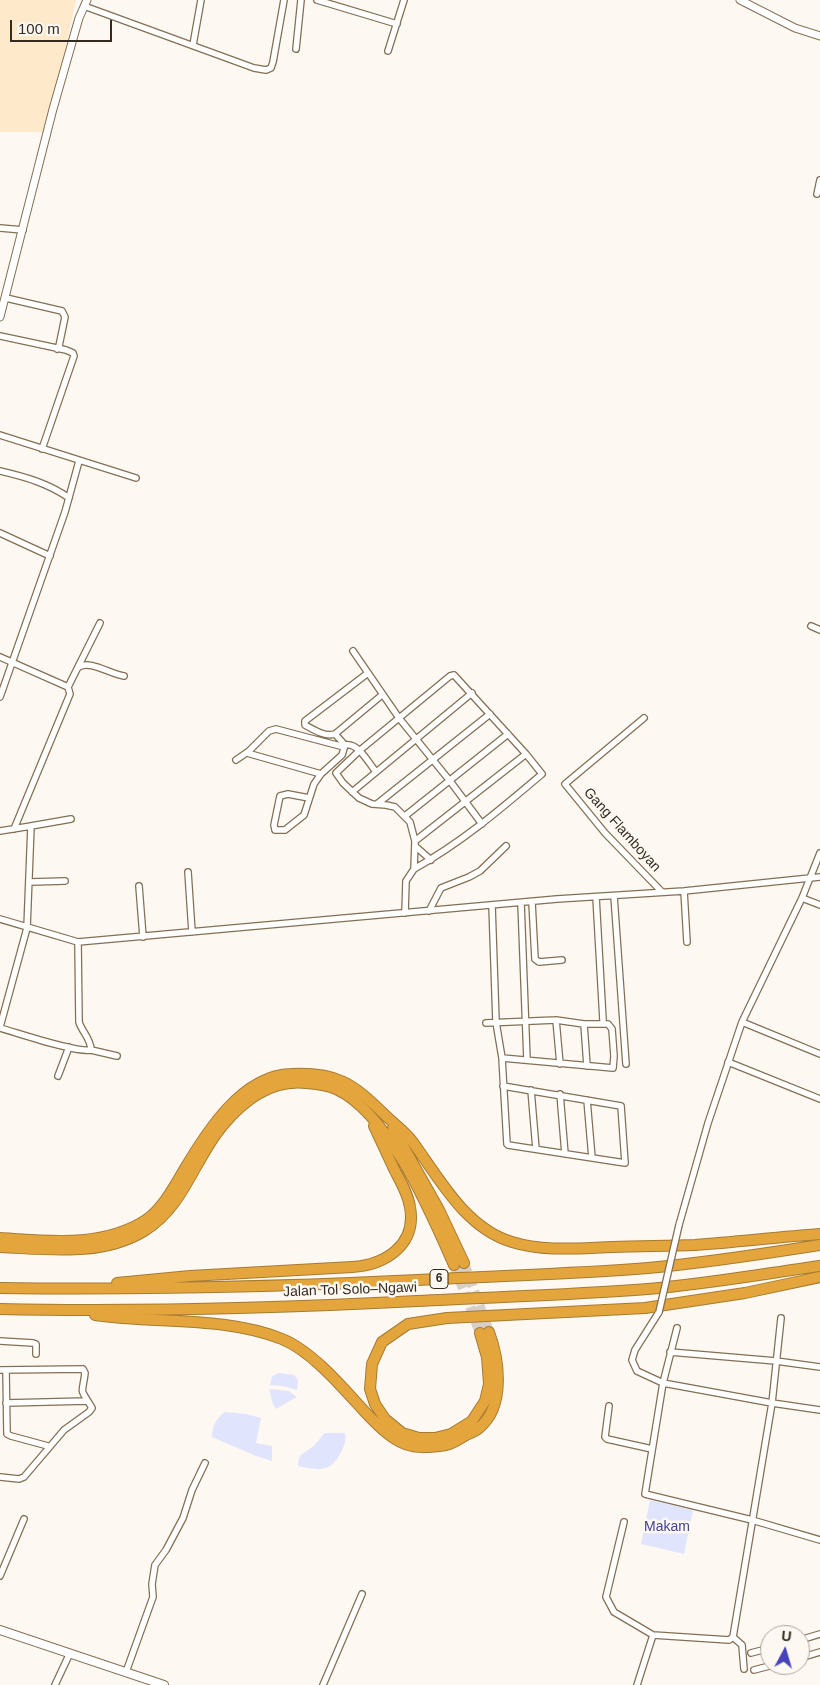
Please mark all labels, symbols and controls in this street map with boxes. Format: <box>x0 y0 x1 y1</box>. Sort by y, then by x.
scale bar <box>12 10 115 42</box>
text: 100 m <box>18 20 60 37</box>
street label: Gang Flamboyan <box>580 784 664 876</box>
road number: 6 <box>430 1270 448 1288</box>
street label: Jalan Tol Solo–Ngawi <box>283 1279 417 1301</box>
park label: Makam <box>644 1519 690 1535</box>
north arrow <box>760 1625 810 1675</box>
text: U <box>781 1628 792 1645</box>

